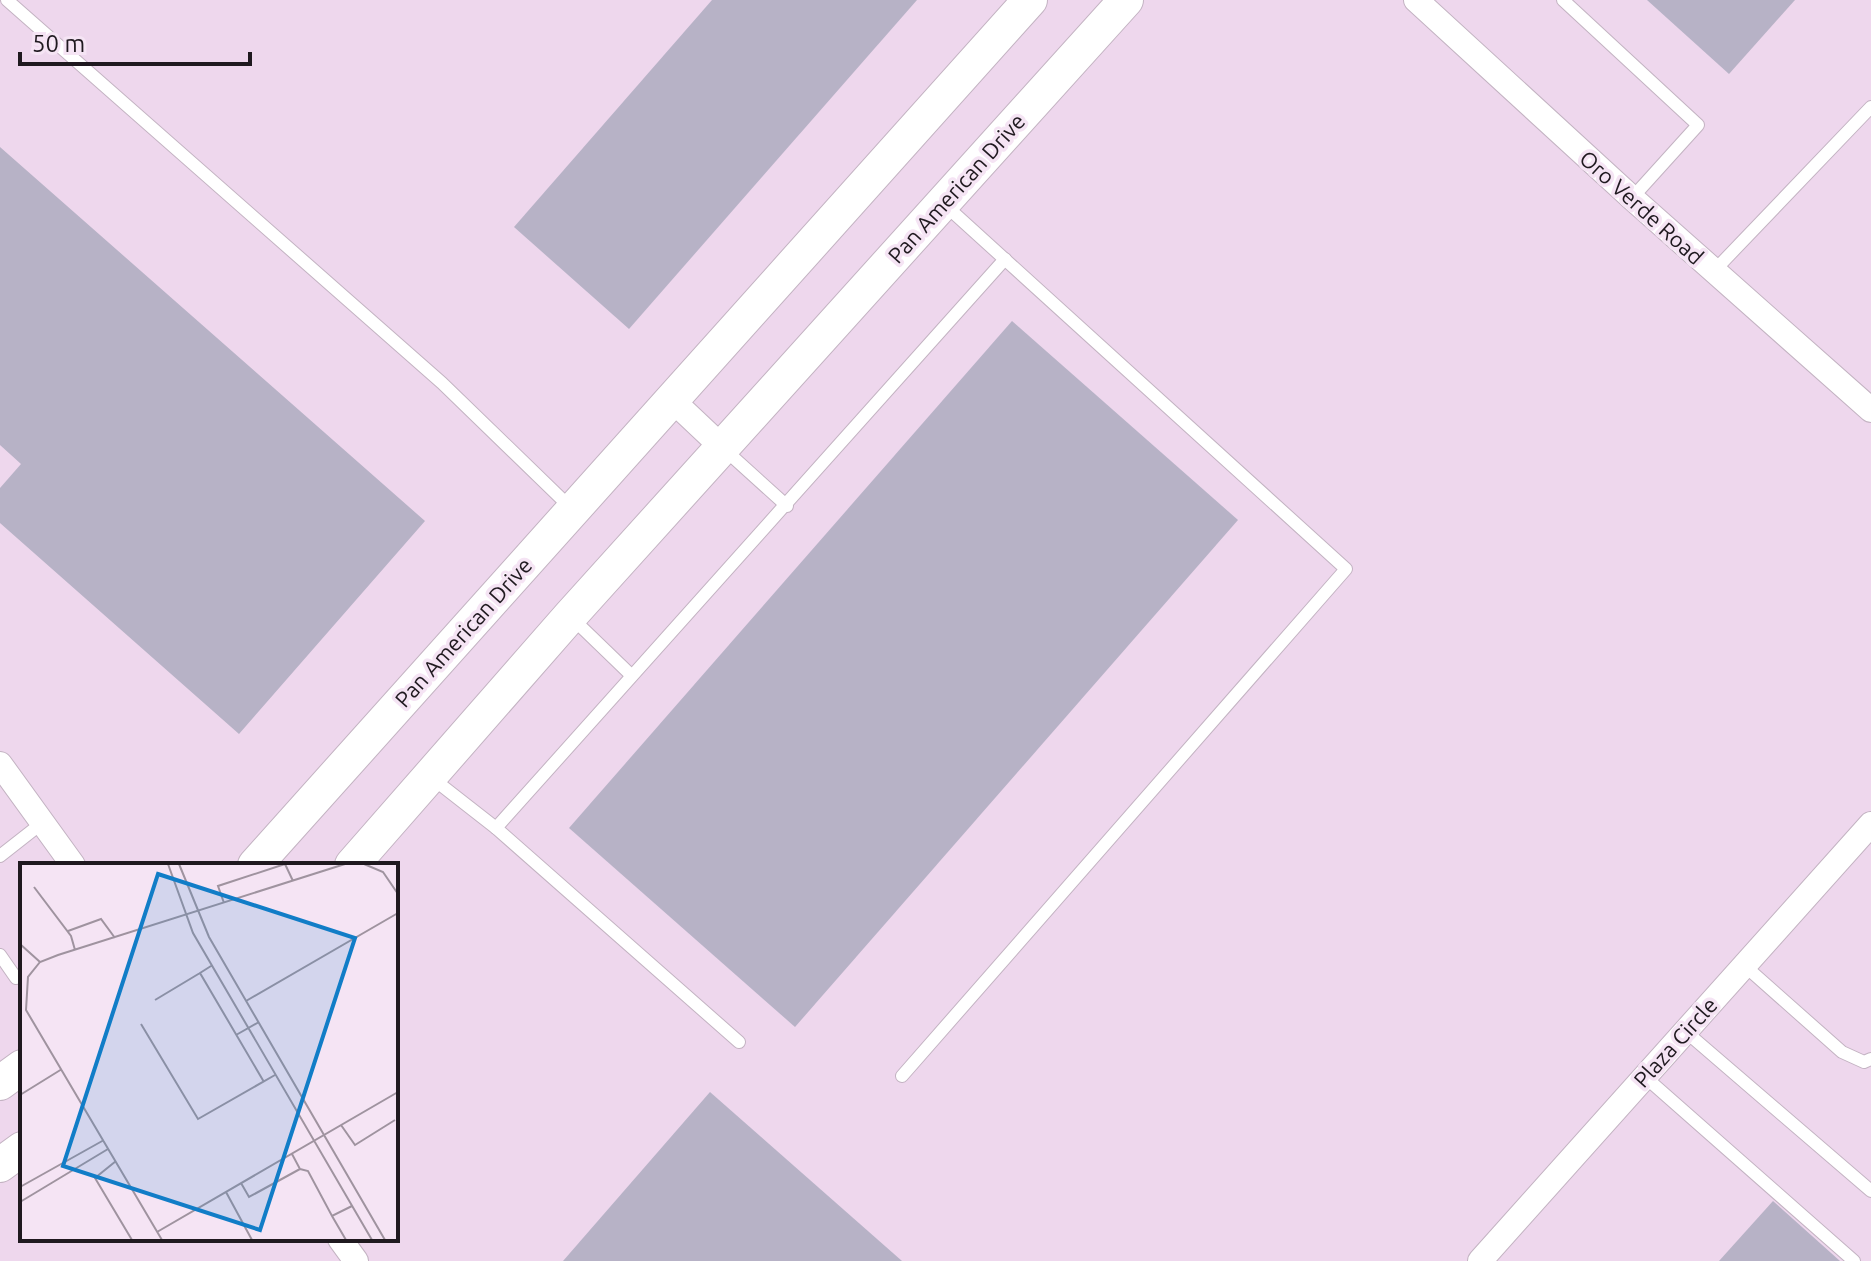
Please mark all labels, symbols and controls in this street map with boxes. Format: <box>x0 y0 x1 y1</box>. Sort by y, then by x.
scale bar <box>20 16 250 66</box>
text: 50 m <box>32 30 85 57</box>
street label: Pan American Drive <box>882 108 1030 268</box>
street label: Oro Verde Road <box>1575 145 1709 269</box>
street label: Pan American Drive <box>389 552 537 712</box>
inset map <box>20 863 398 1241</box>
street label: Plaza Circle <box>1628 992 1722 1092</box>

